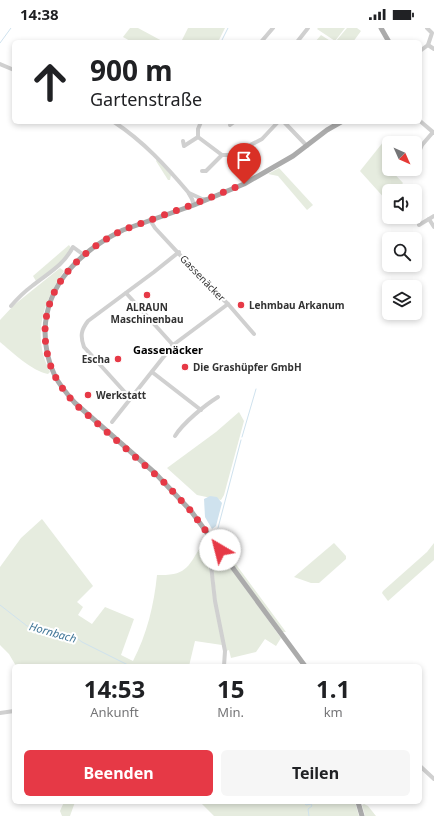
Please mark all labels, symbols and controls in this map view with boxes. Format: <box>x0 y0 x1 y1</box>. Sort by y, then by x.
text: 14:38 <box>20 4 59 24</box>
text: 900 m <box>90 51 173 89</box>
icon: ahead <box>24 56 76 108</box>
text: Gartenstraße <box>90 87 202 111</box>
north arrow <box>382 136 422 176</box>
map controls <box>382 136 422 320</box>
pin <box>227 143 261 184</box>
icon: arrive <box>233 149 255 171</box>
button: sound <box>382 184 422 224</box>
button: search <box>382 232 422 272</box>
street label: Gassenäcker <box>177 252 229 304</box>
button: layers <box>382 280 422 320</box>
marker: ALRAUN Maschinenbau <box>142 290 152 300</box>
place label: Lehmbau Arkanum <box>249 298 345 312</box>
place label: ALRAUN Maschinenbau <box>111 300 183 326</box>
marker: Lehmbau Arkanum <box>236 300 246 310</box>
district label: Gassenäcker <box>133 342 203 357</box>
place label: Escha <box>82 352 110 366</box>
marker: Escha <box>113 354 123 364</box>
place label: Die Grashüpfer GmbH <box>193 360 302 374</box>
marker: Die Grashüpfer GmbH <box>180 362 190 372</box>
place label: Werkstatt <box>96 388 147 402</box>
marker: Werkstatt <box>83 390 93 400</box>
position arrow <box>199 529 241 571</box>
water label: Hornbach <box>28 618 78 646</box>
text: 14:53 <box>84 672 145 705</box>
text: 15 <box>217 672 244 705</box>
text: 1.1 <box>316 672 350 705</box>
text: Ankunft <box>90 703 139 721</box>
text: Min. <box>217 703 244 721</box>
text: km <box>324 703 343 721</box>
button: Beenden <box>24 750 213 796</box>
button: Teilen <box>221 750 410 796</box>

